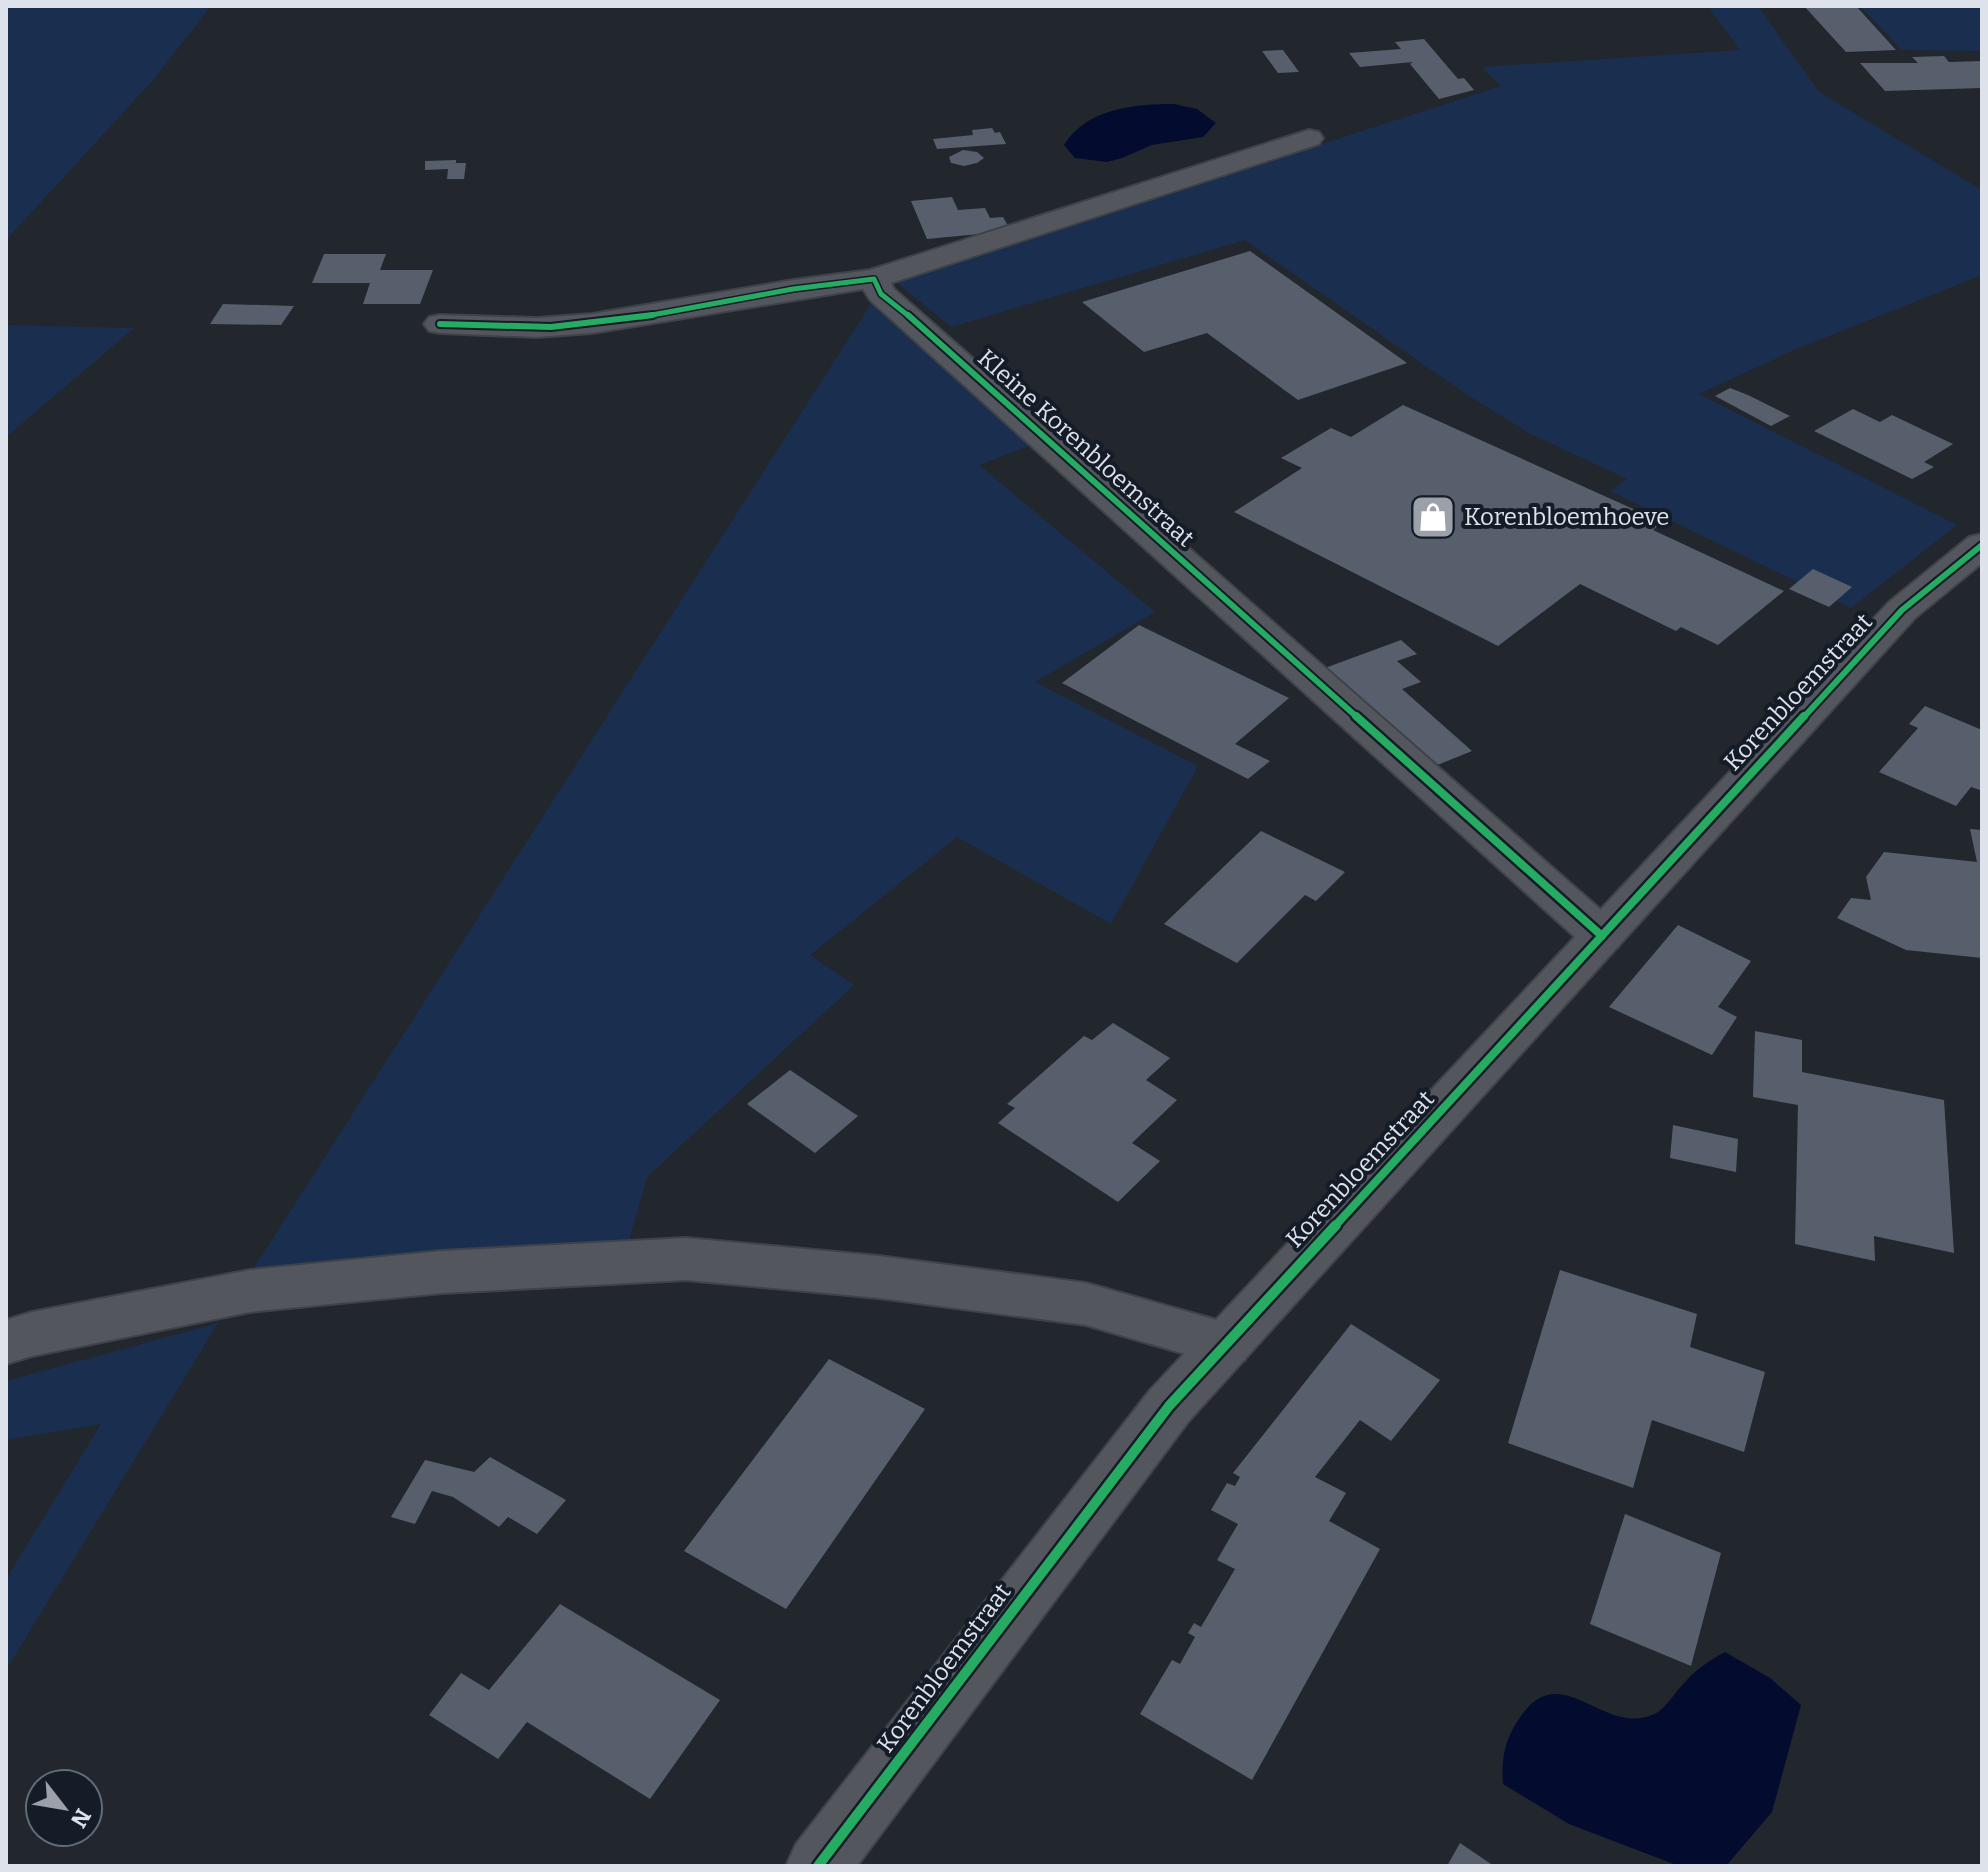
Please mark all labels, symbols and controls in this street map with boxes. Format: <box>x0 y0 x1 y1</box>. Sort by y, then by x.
street label: Kleine Korenbloemstraat <box>972 344 1200 553</box>
shop icon: Korenbloemhoeve <box>1409 493 1457 541</box>
place label: Korenbloemhoeve <box>1464 503 1670 531</box>
street label: Korenbloemstraat <box>1718 608 1878 776</box>
street label: Korenbloemstraat <box>1280 1085 1440 1253</box>
street label: Korenbloemstraat <box>872 1578 1017 1758</box>
north arrow <box>24 1768 104 1848</box>
text: N <box>65 1804 97 1832</box>

